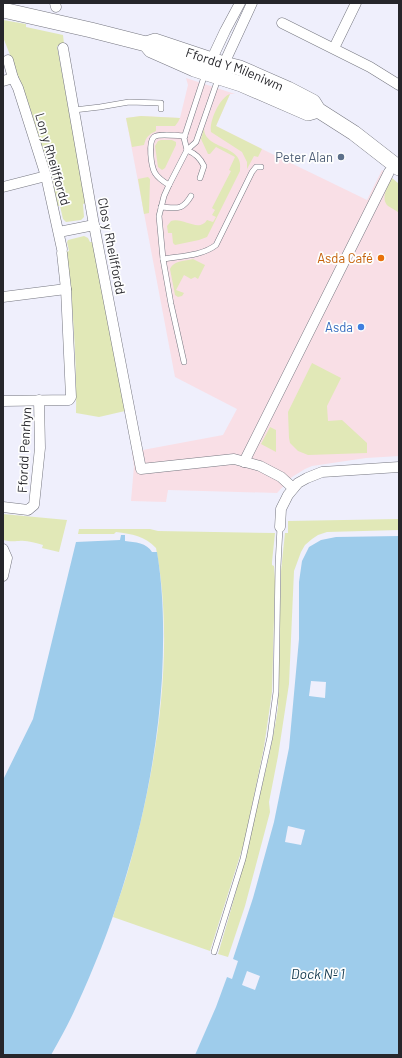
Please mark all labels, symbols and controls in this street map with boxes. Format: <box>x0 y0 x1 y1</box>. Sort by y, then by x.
street label: Ffordd Y Mileniwm <box>184 44 286 94</box>
street label: Lon y Rheilffordd <box>32 111 74 207</box>
place label: Peter Alan <box>275 149 333 165</box>
marker: Peter Alan <box>336 152 346 162</box>
street label: Clos y Rheilffordd <box>95 196 129 296</box>
place label: Asda Café <box>317 250 373 266</box>
marker: Asda Café <box>376 253 386 263</box>
place label: Asda <box>325 319 353 335</box>
marker: Asda <box>356 322 366 332</box>
street label: Ffordd Penrhyn <box>14 407 34 493</box>
water label: Dock Nº 1 <box>291 965 345 982</box>

